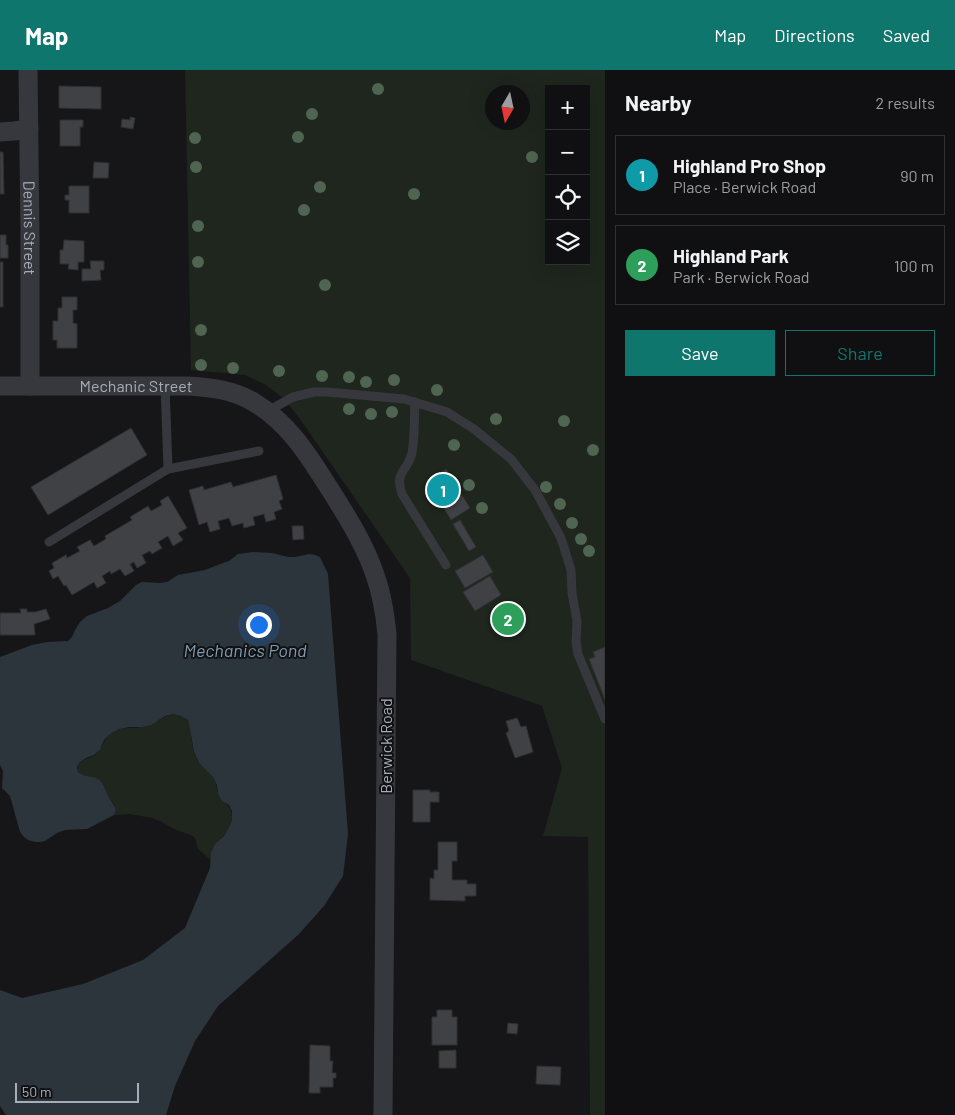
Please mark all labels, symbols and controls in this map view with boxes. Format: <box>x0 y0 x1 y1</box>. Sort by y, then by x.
text: Map <box>25 21 68 50</box>
text: Map <box>714 24 746 46</box>
text: Directions <box>774 24 855 46</box>
text: Saved <box>883 24 930 46</box>
north arrow <box>485 85 530 130</box>
map controls <box>545 85 590 265</box>
button: + <box>545 85 590 130</box>
text: Nearby <box>625 90 691 115</box>
text: 2 results <box>876 93 935 112</box>
button: − <box>545 130 590 175</box>
text: Highland Pro Shop <box>673 154 826 177</box>
text: 1 <box>639 166 645 185</box>
text: 90 m <box>900 166 934 185</box>
button: locate <box>545 175 590 220</box>
text: Place · Berwick Road <box>673 177 816 196</box>
street label: Dennis Street <box>20 181 40 275</box>
button: layers <box>545 220 590 265</box>
text: Highland Park <box>673 244 789 267</box>
text: 2 <box>638 256 646 275</box>
text: 100 m <box>894 256 934 275</box>
text: Park · Berwick Road <box>673 267 810 286</box>
button: Save <box>625 330 775 376</box>
button: Share <box>785 330 935 376</box>
street label: Mechanic Street <box>79 376 193 395</box>
pin: 1 <box>427 471 459 509</box>
pin: 2 <box>492 600 524 638</box>
your location <box>246 612 272 638</box>
water label: Mechanics Pond <box>184 639 307 661</box>
street label: Berwick Road <box>376 698 395 794</box>
scale bar <box>15 1080 139 1103</box>
text: 50 m <box>22 1083 51 1100</box>

